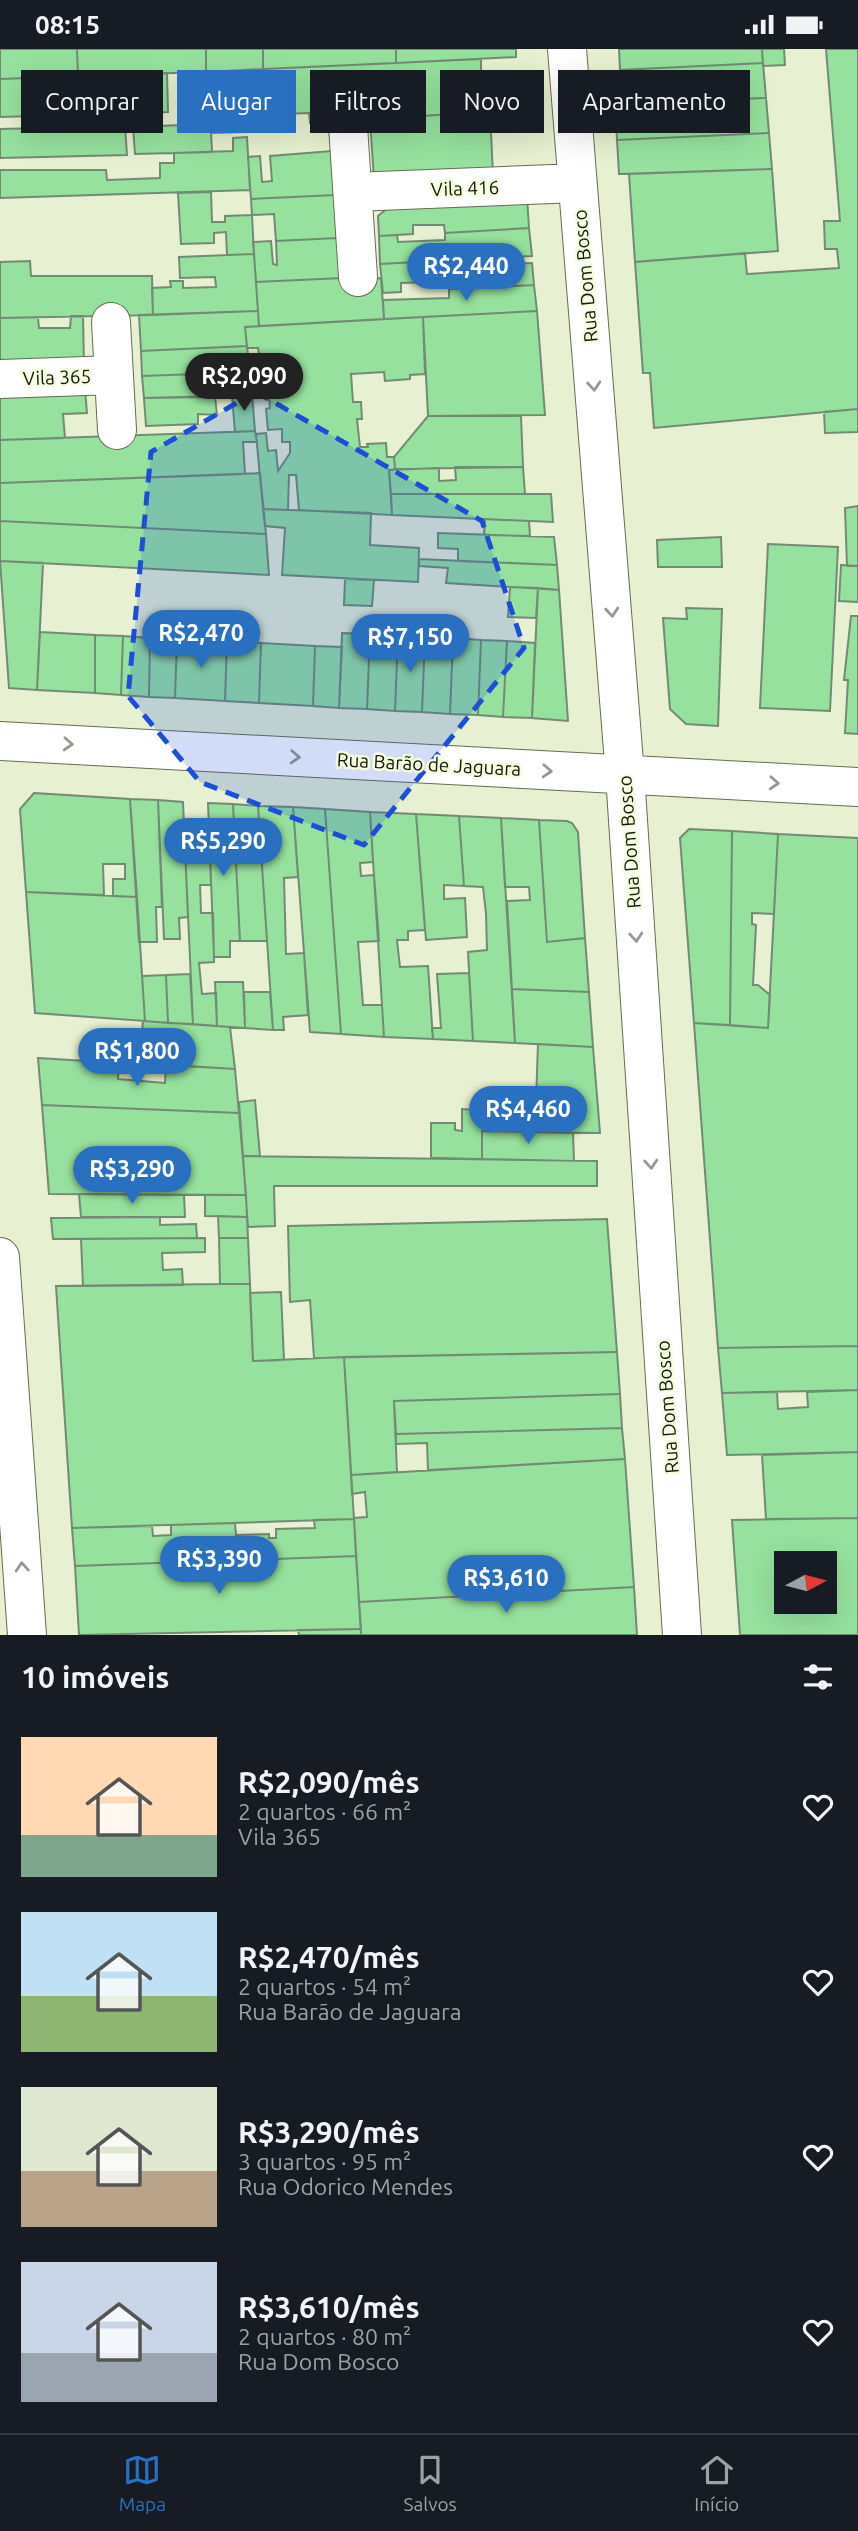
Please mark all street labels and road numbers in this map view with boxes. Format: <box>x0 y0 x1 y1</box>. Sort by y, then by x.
street label: Vila 416 <box>430 176 500 200</box>
street label: Rua Dom Bosco <box>568 209 602 343</box>
street label: Vila 365 <box>22 365 92 389</box>
street label: Rua Barão de Jaguara <box>336 748 522 780</box>
street label: Rua Dom Bosco <box>613 775 645 909</box>
street label: Rua Dom Bosco <box>651 1340 683 1474</box>

